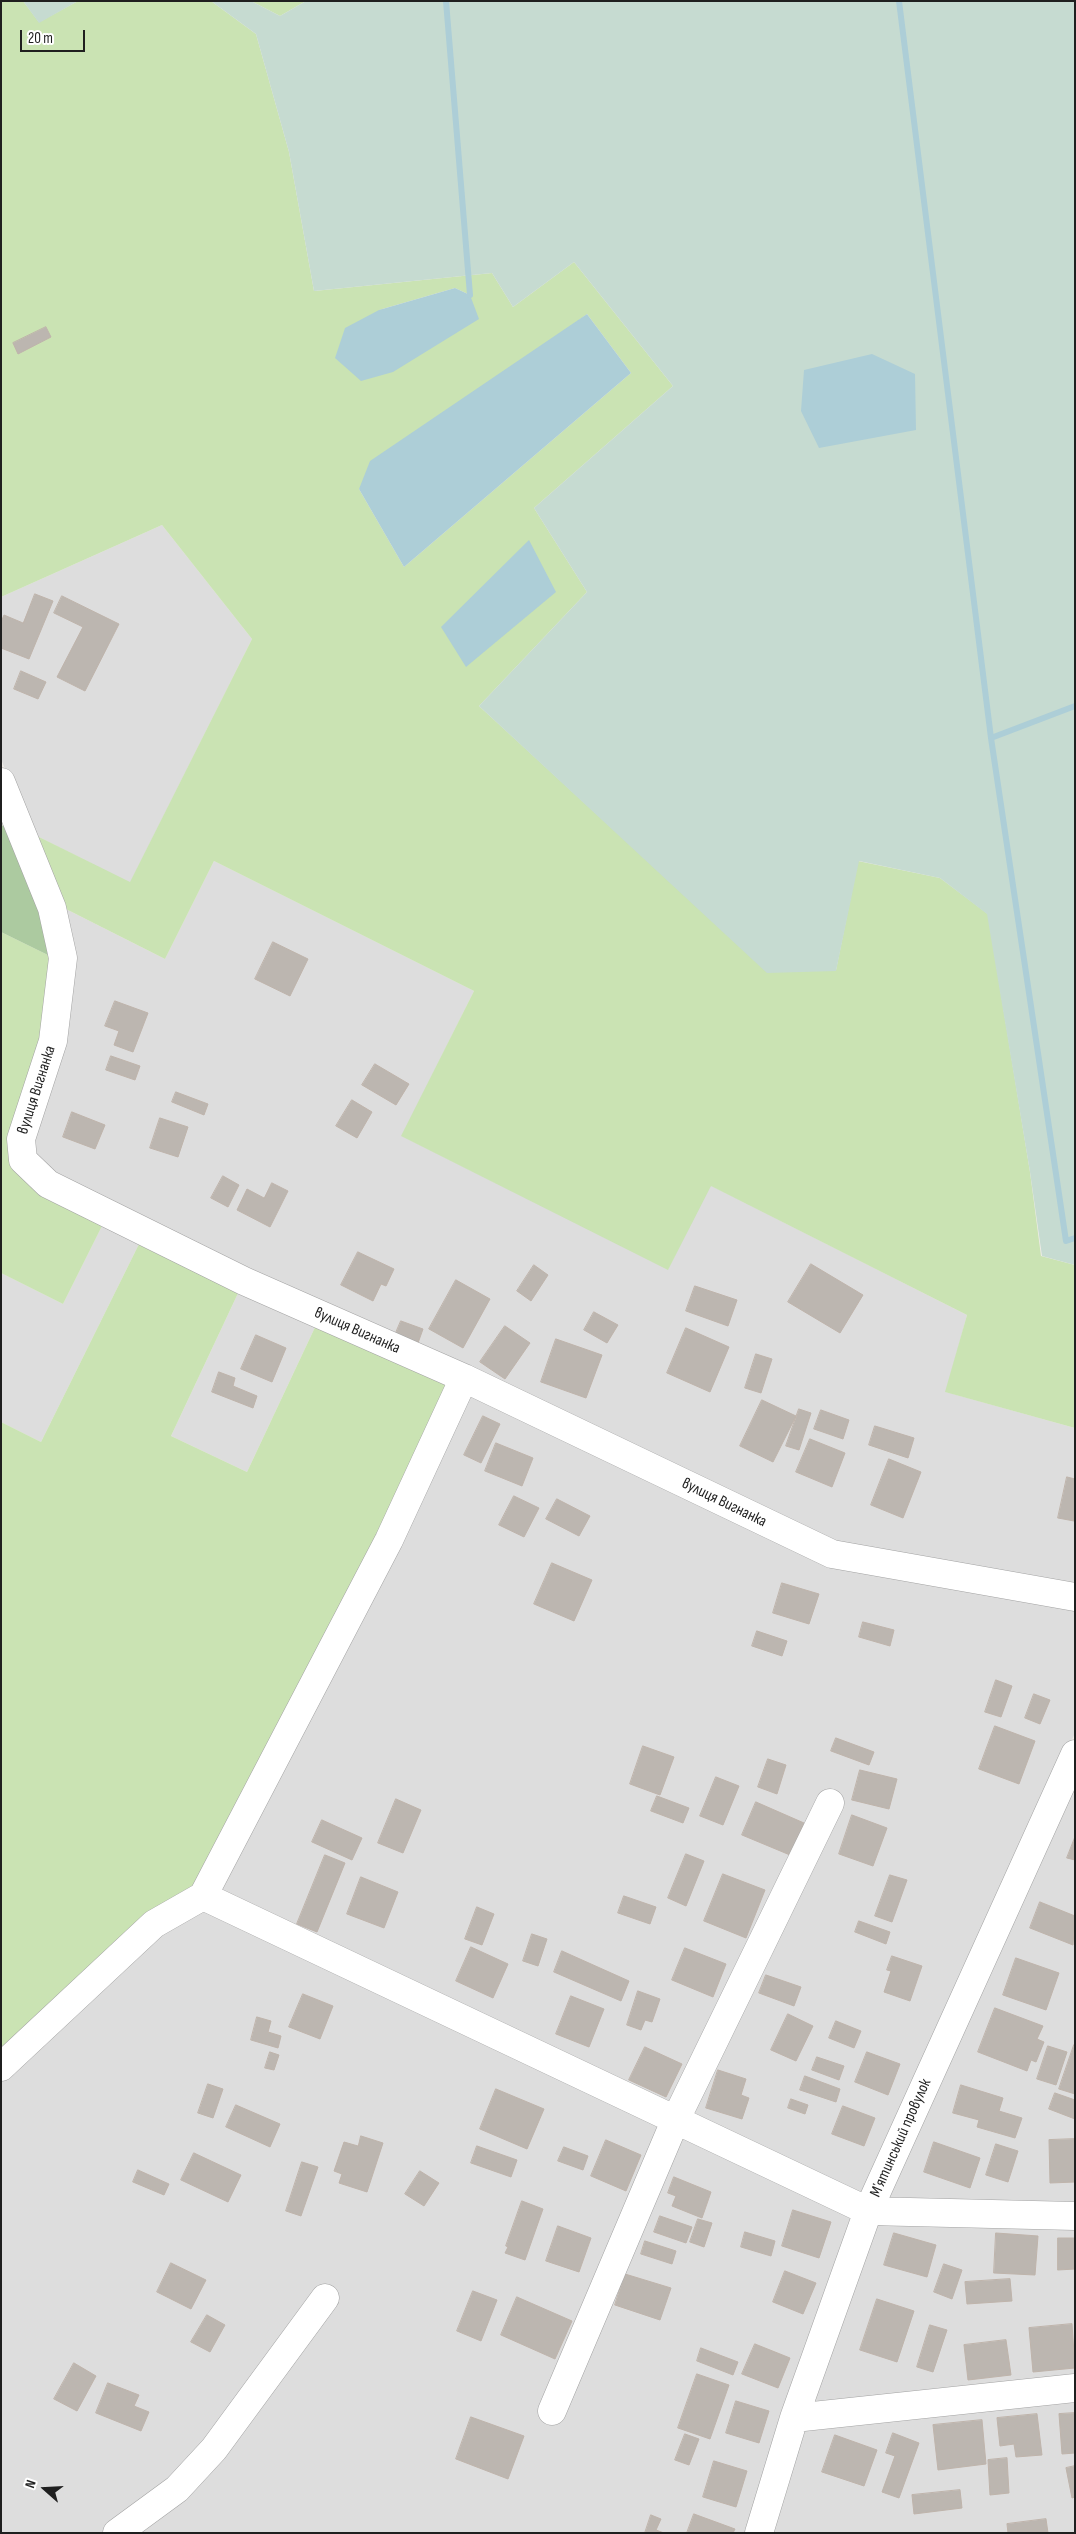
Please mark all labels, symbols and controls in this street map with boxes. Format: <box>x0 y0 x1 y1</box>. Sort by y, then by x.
scale bar <box>22 20 88 52</box>
text: 20 m <box>28 29 53 48</box>
street label: вулиця Вигнанка <box>14 1043 60 1137</box>
street label: вулиця Вигнанка <box>311 1304 403 1358</box>
street label: вулиця Вигнанка <box>678 1474 770 1532</box>
street label: Мʼятинський провулок <box>866 2076 936 2200</box>
north arrow <box>20 2464 70 2514</box>
text: N <box>21 2478 40 2490</box>

